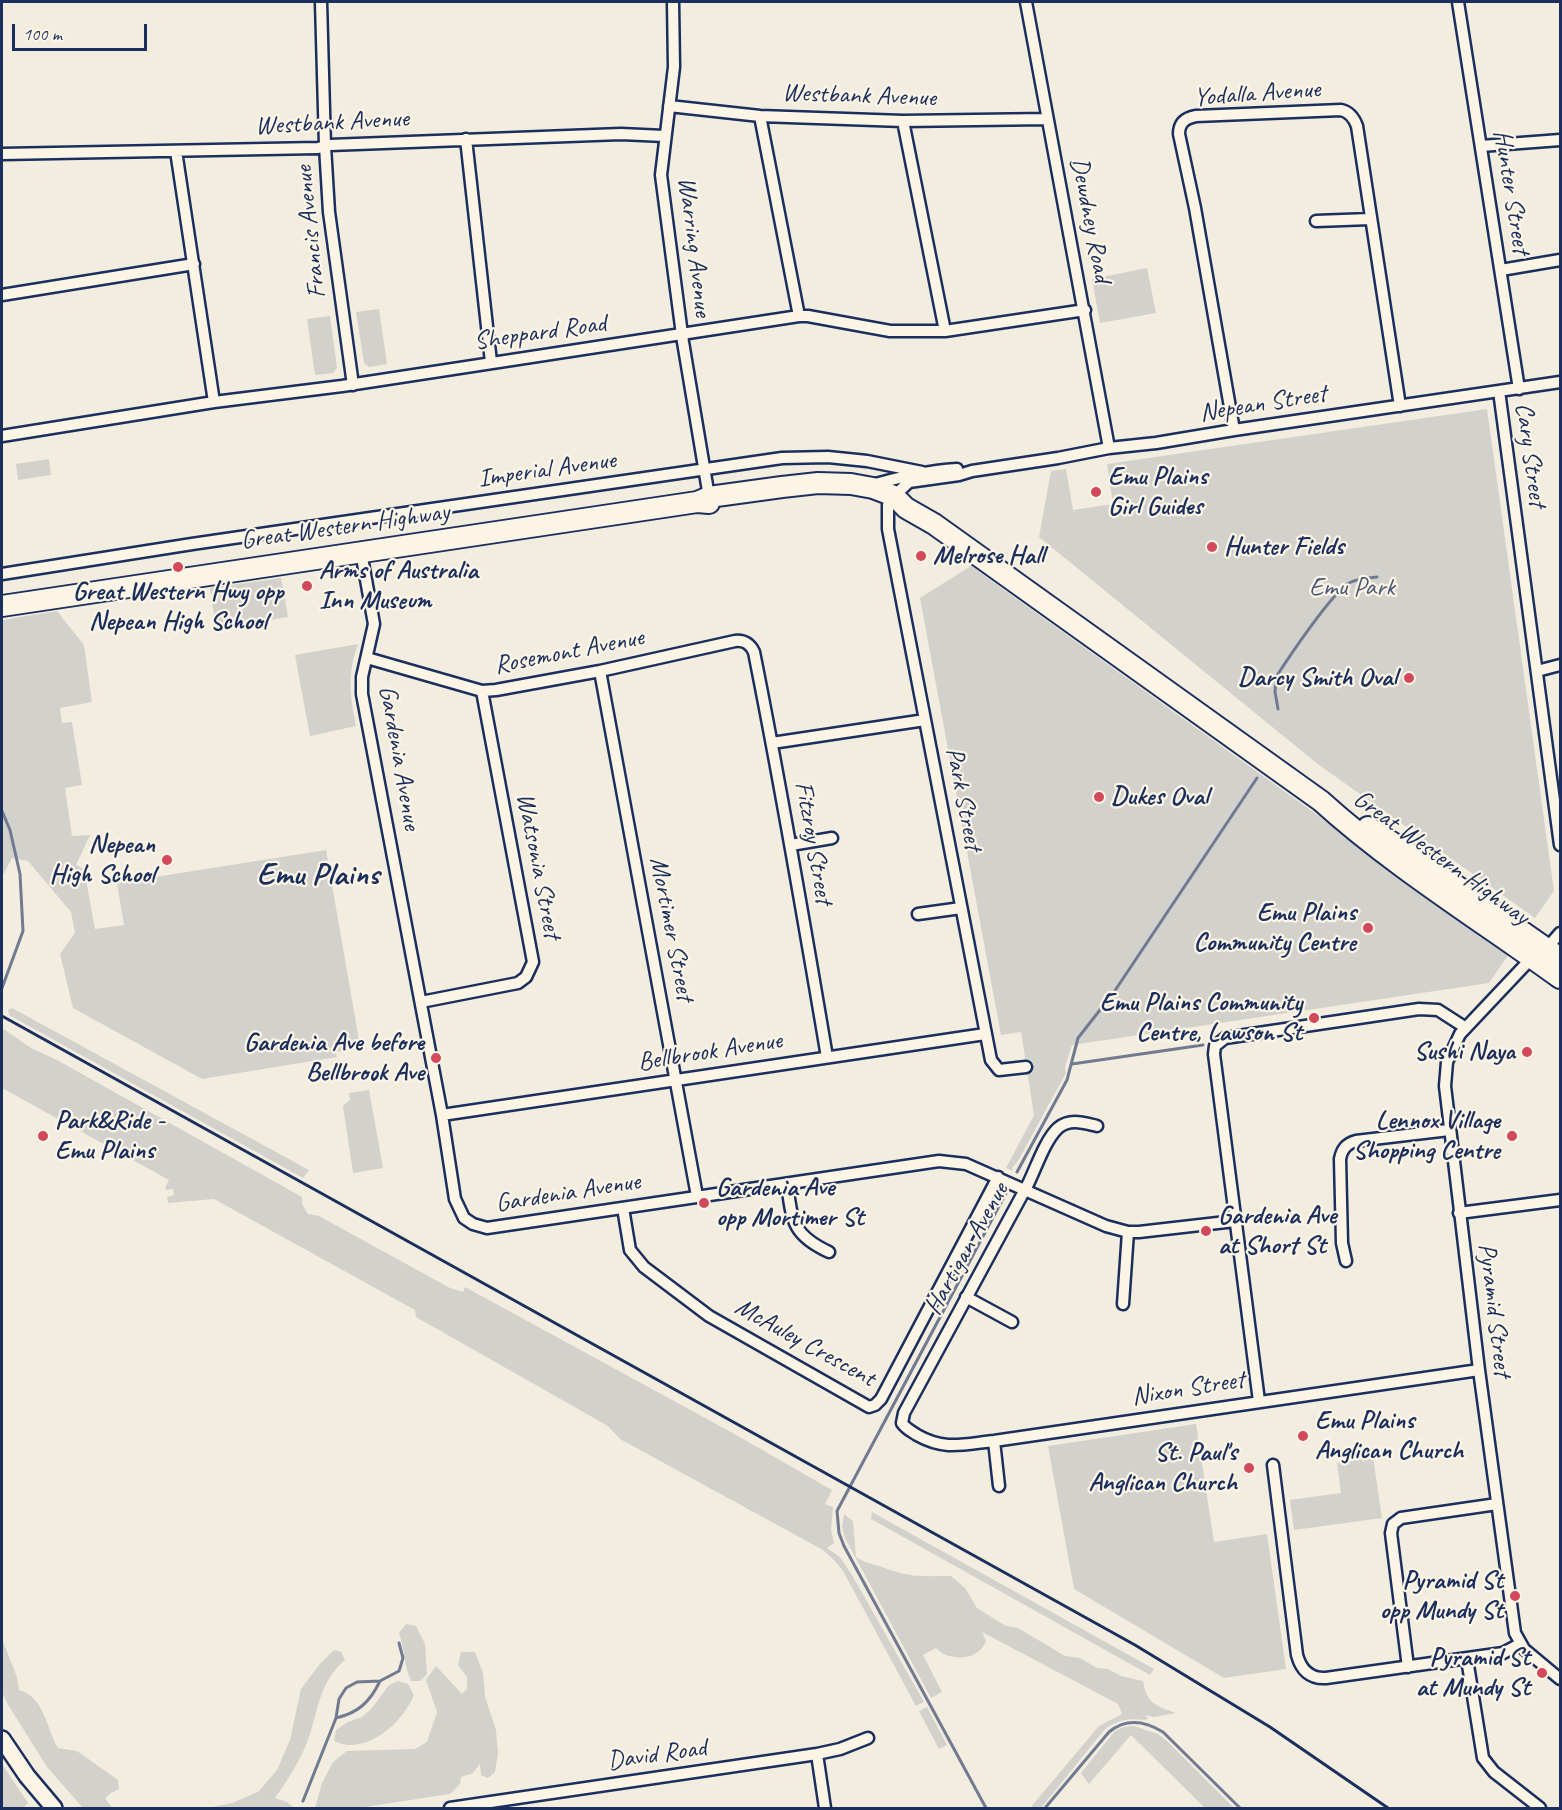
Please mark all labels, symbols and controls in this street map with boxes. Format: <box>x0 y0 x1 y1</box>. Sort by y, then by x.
scale bar <box>15 12 150 50</box>
text: 100 m <box>23 23 62 45</box>
street label: Yodalla Avenue <box>1193 74 1321 114</box>
street label: Westbank Avenue <box>782 78 936 114</box>
street label: Westbank Avenue <box>254 103 410 143</box>
street label: Hunter Street <box>1486 128 1536 256</box>
street label: Dewdney Road <box>1063 155 1117 285</box>
street label: Francis Avenue <box>289 164 333 300</box>
street label: Warring Avenue <box>670 175 718 319</box>
street label: Sheppard Road <box>472 308 608 358</box>
street label: Nepean Street <box>1197 379 1329 429</box>
street label: Cary Street <box>1507 401 1553 509</box>
street label: Imperial Avenue <box>476 445 618 495</box>
place label: Emu Plains Girl Guides <box>1108 461 1207 522</box>
marker: Emu Plains Girl Guides <box>1089 485 1103 499</box>
street label: Great Western Highway <box>239 497 451 557</box>
place label: Hunter Fields <box>1224 531 1344 563</box>
place label: Melrose Hall <box>933 540 1044 572</box>
marker: Hunter Fields <box>1205 540 1219 554</box>
marker: Melrose Hall <box>914 549 928 563</box>
place label: Arms of Australia Inn Museum <box>319 555 478 616</box>
marker: Great Western Hwy opp Nepean High School <box>171 560 185 574</box>
park label: Emu Park <box>1309 572 1395 604</box>
place label: Great Western Hwy opp Nepean High School <box>73 576 283 638</box>
marker: Arms of Australia Inn Museum <box>300 579 314 593</box>
street label: Rosemont Avenue <box>492 622 646 682</box>
place label: Darcy Smith Oval <box>1238 662 1397 694</box>
marker: Darcy Smith Oval <box>1402 671 1416 685</box>
street label: Gardenia Avenue <box>371 683 427 833</box>
street label: Park Street <box>938 745 988 853</box>
street label: Fitzroy Street <box>787 779 839 907</box>
place label: Dukes Oval <box>1111 781 1208 813</box>
street label: Great Western Highway <box>1347 784 1535 932</box>
marker: Dukes Oval <box>1092 790 1106 804</box>
street label: Watsonia Street <box>509 791 567 941</box>
place label: Nepean High School <box>50 829 155 891</box>
marker: Nepean High School <box>160 853 174 867</box>
street label: Mortimer Street <box>642 854 700 1004</box>
district label: Emu Plains <box>257 857 379 895</box>
place label: Emu Plains Community Centre <box>1193 897 1356 958</box>
marker: Emu Plains Community Centre <box>1361 921 1375 935</box>
place label: Emu Plains Community Centre, Lawson St <box>1100 987 1302 1048</box>
marker: Emu Plains Community Centre, Lawson St <box>1307 1011 1321 1025</box>
street label: Bellbrook Avenue <box>636 1025 784 1079</box>
place label: Gardenia Ave before Bellbrook Ave <box>244 1027 424 1088</box>
place label: Sushi Naya <box>1414 1036 1515 1068</box>
marker: Sushi Naya <box>1520 1045 1534 1059</box>
marker: Gardenia Ave before Bellbrook Ave <box>429 1051 443 1065</box>
place label: Park&Ride - Emu Plains <box>55 1105 165 1166</box>
place label: Lennox Village Shopping Centre <box>1353 1105 1500 1166</box>
marker: Park&Ride - Emu Plains <box>36 1129 50 1143</box>
marker: Lennox Village Shopping Centre <box>1505 1129 1519 1143</box>
street label: Gardenia Avenue <box>493 1166 643 1220</box>
place label: Gardenia Ave opp Mortimer St <box>716 1172 864 1234</box>
street label: Hartigan Avenue <box>918 1177 1016 1321</box>
marker: Gardenia Ave opp Mortimer St <box>697 1196 711 1210</box>
place label: Gardenia Ave at Short St <box>1218 1200 1336 1262</box>
marker: Gardenia Ave at Short St <box>1199 1224 1213 1238</box>
street label: Pyramid Street <box>1470 1241 1518 1379</box>
street label: McAuley Crescent <box>729 1292 881 1394</box>
street label: Nixon Street <box>1129 1365 1247 1413</box>
place label: Emu Plains Anglican Church <box>1315 1405 1463 1466</box>
marker: Emu Plains Anglican Church <box>1296 1429 1310 1443</box>
place label: St. Paul's Anglican Church <box>1089 1437 1237 1498</box>
marker: St. Paul's Anglican Church <box>1242 1461 1256 1475</box>
place label: Pyramid St opp Mundy St <box>1380 1565 1503 1626</box>
marker: Pyramid St opp Mundy St <box>1508 1589 1522 1603</box>
place label: Pyramid St at Mundy St <box>1416 1642 1530 1703</box>
marker: Pyramid St at Mundy St <box>1535 1666 1549 1680</box>
street label: David Road <box>606 1733 708 1777</box>

